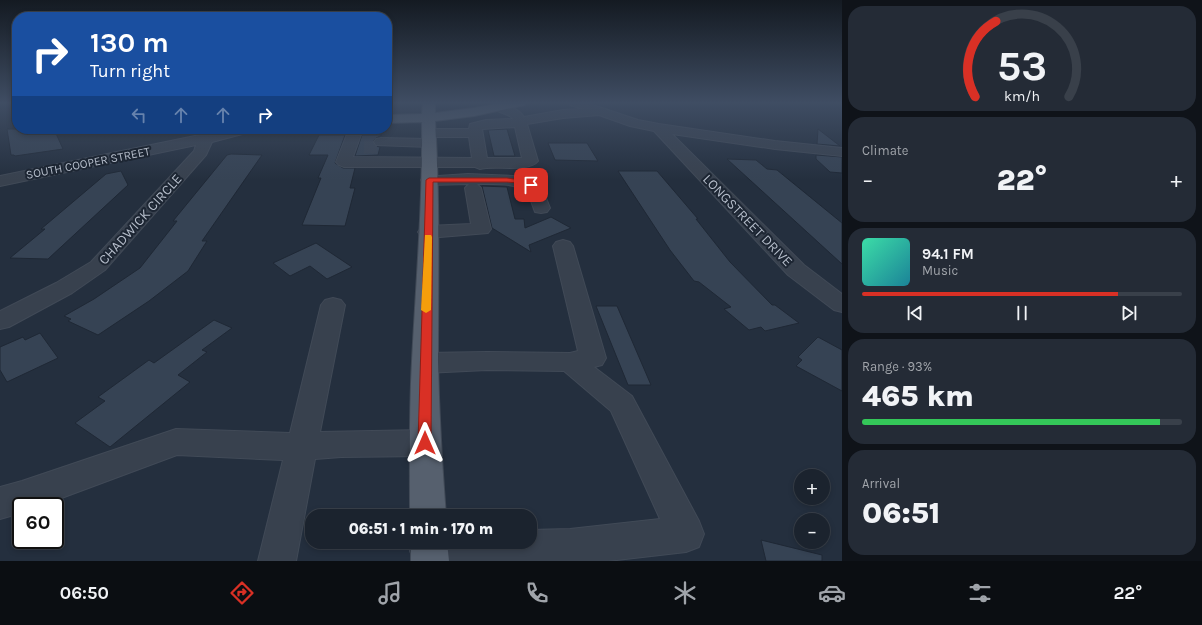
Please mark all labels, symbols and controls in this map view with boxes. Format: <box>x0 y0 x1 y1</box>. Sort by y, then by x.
text: 130 m <box>90 26 169 59</box>
icon: right <box>24 28 76 80</box>
text: 53 <box>997 41 1047 89</box>
text: Turn right <box>90 60 170 82</box>
text: km/h <box>1004 87 1040 104</box>
icon: left <box>128 104 150 126</box>
icon: ahead <box>170 104 192 126</box>
icon: ahead <box>212 104 234 126</box>
icon: right <box>254 104 276 126</box>
text: Climate <box>862 143 908 158</box>
street label: SOUTH COOPER STREET <box>25 144 151 182</box>
text: 22° <box>996 162 1048 198</box>
text: − <box>862 167 874 193</box>
text: + <box>1170 167 1182 193</box>
pin <box>514 168 548 202</box>
street label: CHADWICK CIRCLE <box>95 170 186 268</box>
street label: LONGSTREET DRIVE <box>699 171 796 270</box>
icon: arrive <box>520 174 542 196</box>
text: 94.1 FM <box>922 245 974 263</box>
text: Music <box>922 263 958 278</box>
icon: previous <box>904 302 926 324</box>
icon: pause <box>1011 302 1033 324</box>
icon: next <box>1118 302 1140 324</box>
text: Range · 93% <box>862 359 932 374</box>
text: 465 km <box>862 378 974 414</box>
position arrow <box>404 422 446 464</box>
map controls <box>794 469 830 549</box>
button: + <box>794 469 830 505</box>
text: Arrival <box>862 476 900 491</box>
text: 06:51 <box>862 495 940 531</box>
speed limit sign: 60 <box>12 497 64 549</box>
button: − <box>794 513 830 549</box>
text: 06:51 · 1 min · 170 m <box>349 520 493 538</box>
icon: directions <box>228 579 256 607</box>
icon: music <box>376 579 404 607</box>
icon: phone <box>523 579 551 607</box>
icon: climate <box>671 579 699 607</box>
icon: car <box>818 579 846 607</box>
icon: filters <box>966 579 994 607</box>
text: 06:50 <box>60 582 109 604</box>
text: 22° <box>1113 582 1142 604</box>

